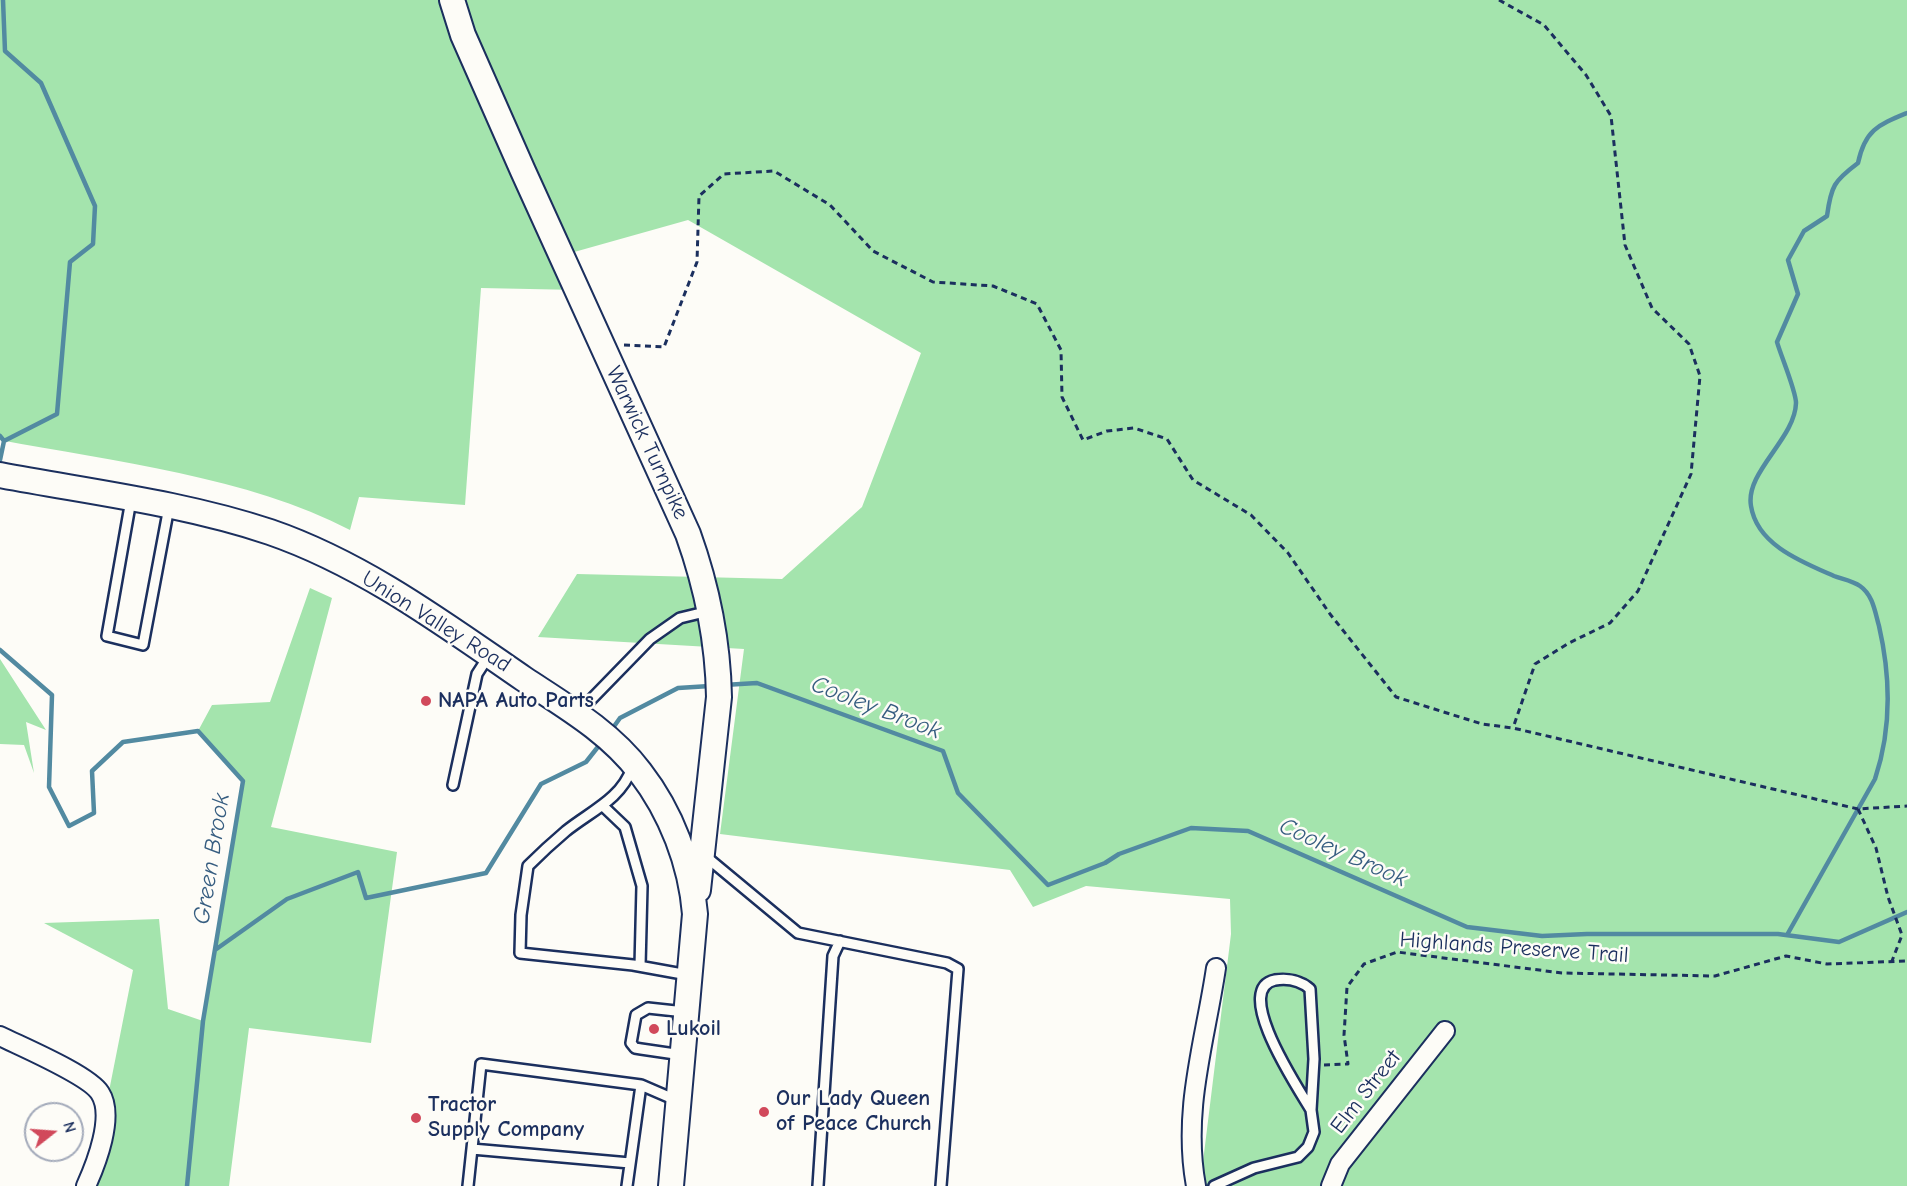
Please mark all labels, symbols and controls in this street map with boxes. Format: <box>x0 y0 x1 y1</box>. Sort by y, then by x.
street label: Warwick Turnpike <box>600 362 694 524</box>
street label: Union Valley Road <box>357 566 515 678</box>
water label: Cooley Brook <box>807 670 945 746</box>
place label: NAPA Auto Parts <box>438 688 594 714</box>
marker: NAPA Auto Parts <box>419 694 433 708</box>
water label: Green Brook <box>187 791 237 927</box>
water label: Cooley Brook <box>1275 812 1411 894</box>
street label: Highlands Preserve Trail <box>1399 927 1629 969</box>
place label: Lukoil <box>666 1016 721 1042</box>
marker: Lukoil <box>647 1022 661 1036</box>
street label: Elm Street <box>1325 1045 1407 1139</box>
place label: Our Lady Queen of Peace Church <box>776 1086 932 1138</box>
place label: Tractor Supply Company <box>428 1092 584 1144</box>
north arrow <box>24 1102 84 1162</box>
marker: Our Lady Queen of Peace Church <box>757 1105 771 1119</box>
marker: Tractor Supply Company <box>409 1111 423 1125</box>
text: N <box>59 1120 79 1135</box>

